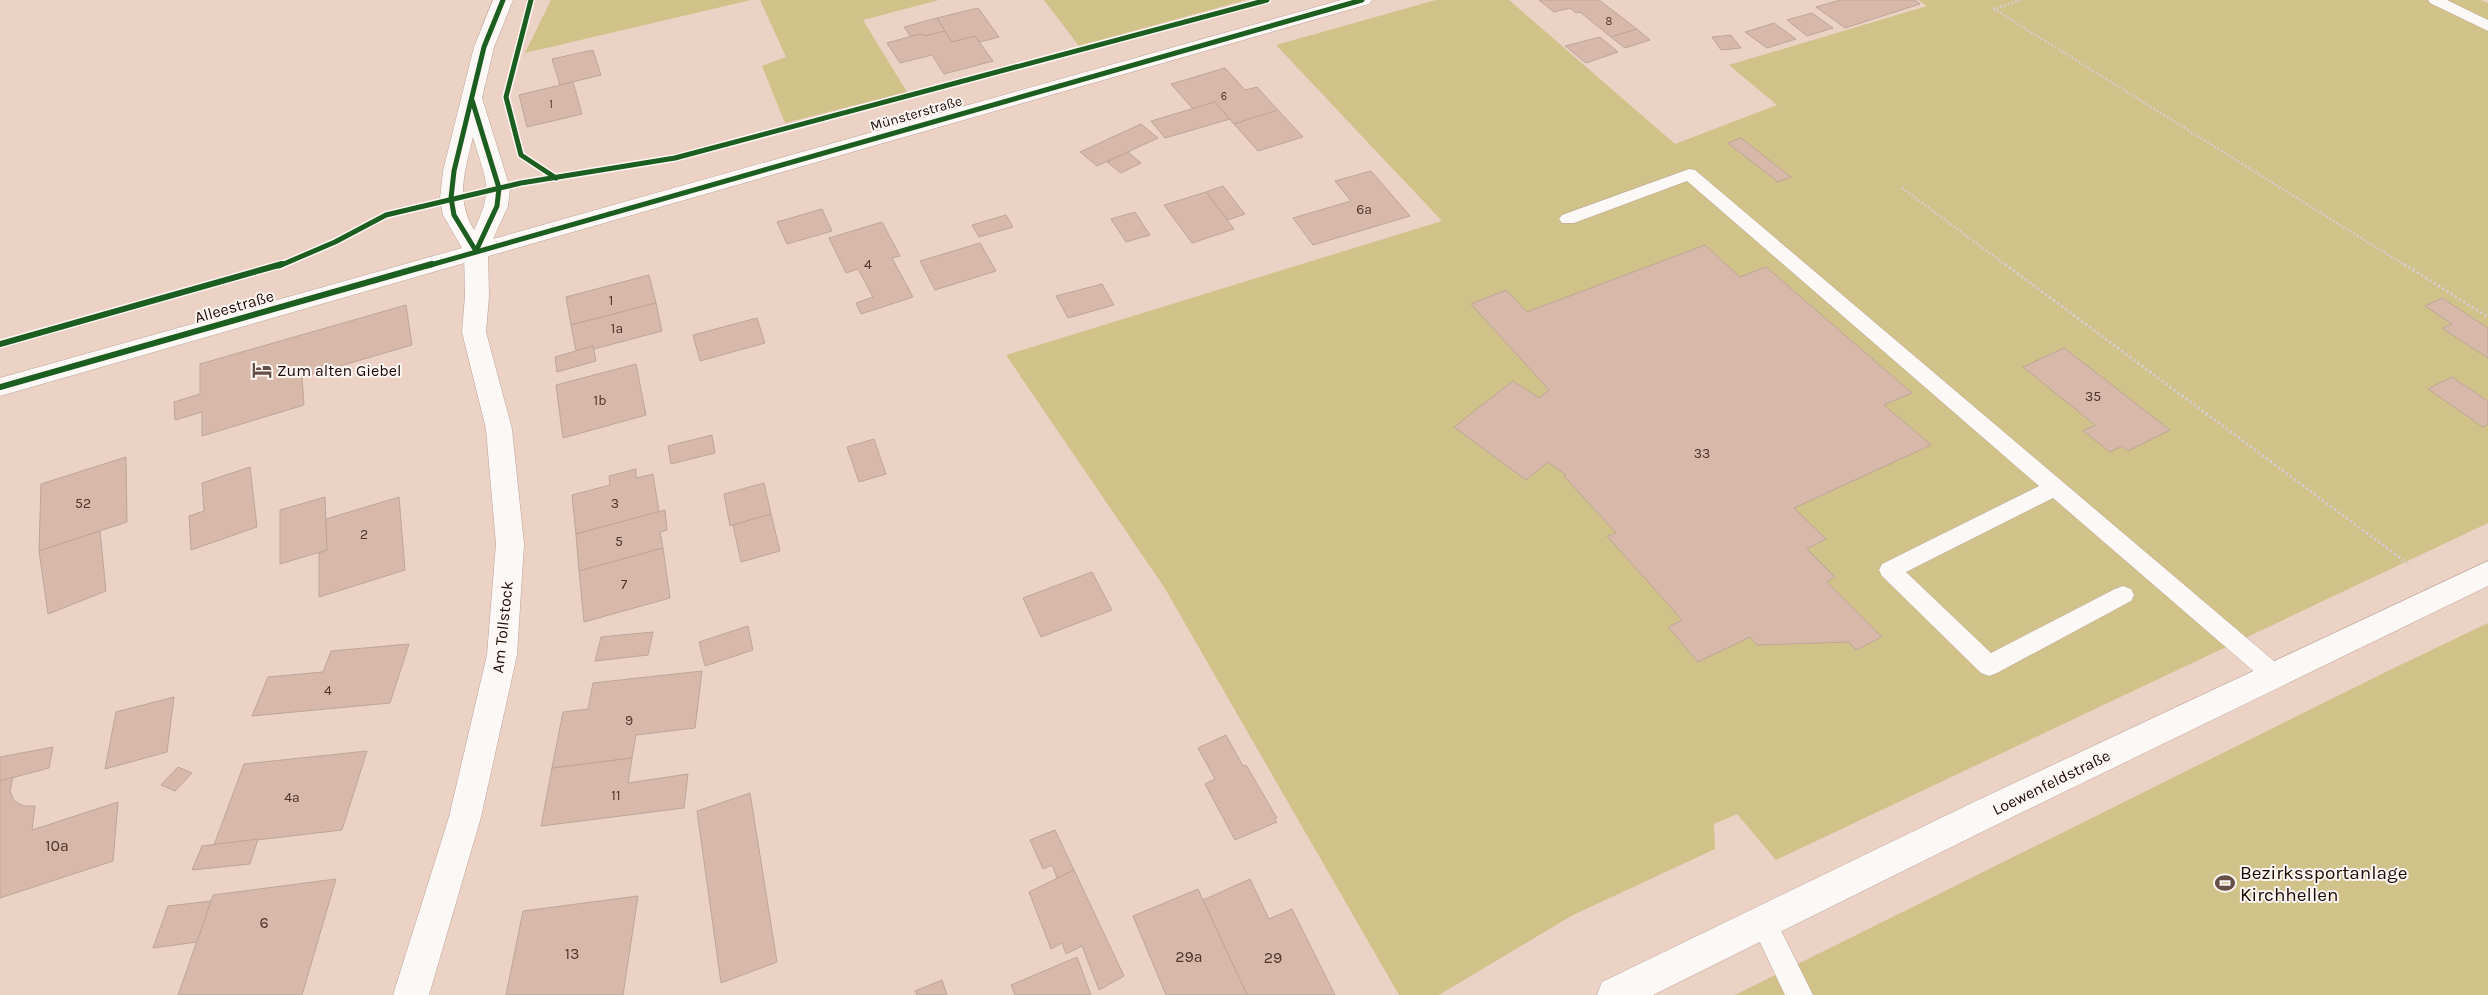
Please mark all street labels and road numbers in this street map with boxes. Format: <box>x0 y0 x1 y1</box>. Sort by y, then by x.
street label: Münsterstraße <box>868 92 964 135</box>
street label: Alleestraße <box>192 286 276 327</box>
street label: Am Tollstock <box>488 580 517 674</box>
street label: Loewenfeldstraße <box>1989 746 2113 819</box>

